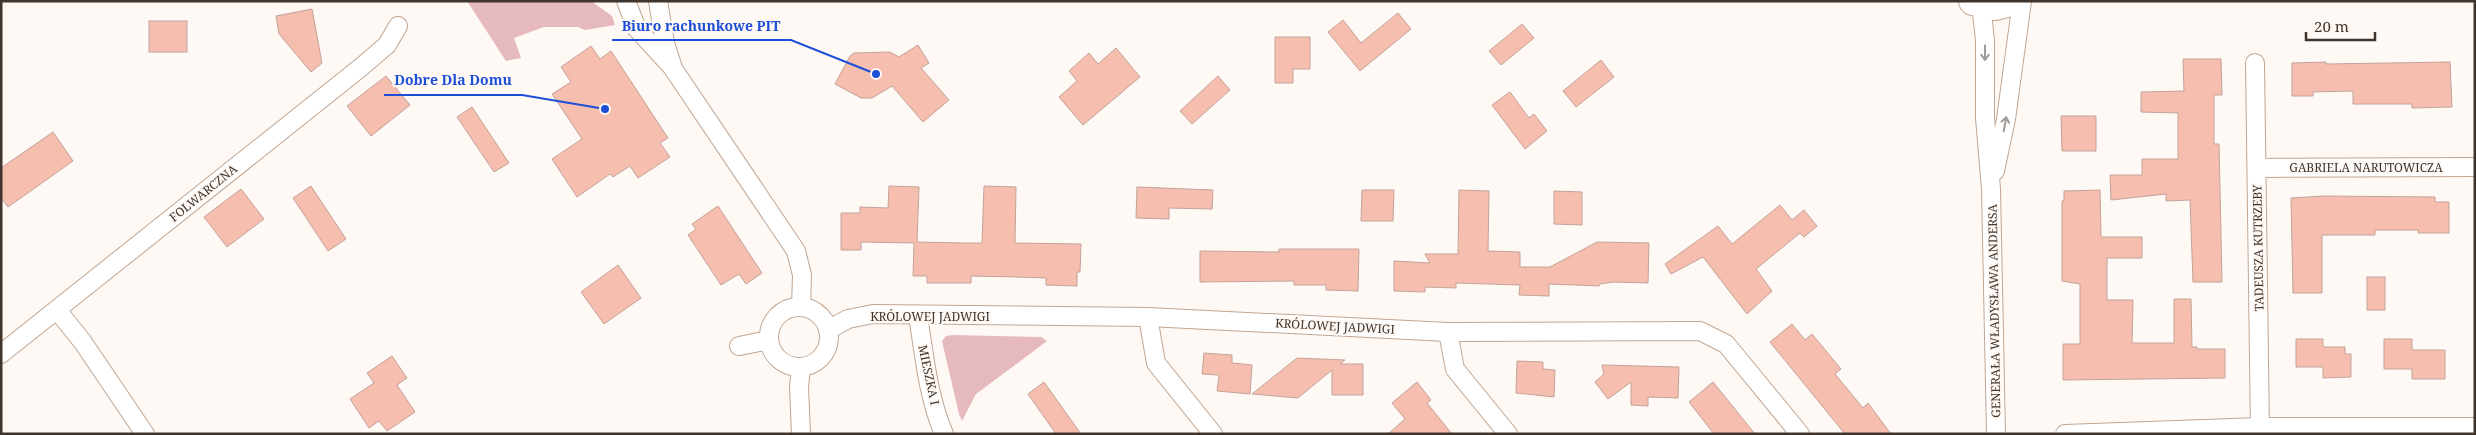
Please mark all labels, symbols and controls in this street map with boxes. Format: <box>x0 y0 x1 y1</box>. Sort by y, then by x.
scale bar <box>2306 10 2375 42</box>
callout: Biuro rachunkowe PIT <box>612 11 791 40</box>
text: Biuro rachunkowe PIT <box>622 16 780 35</box>
text: 20 m <box>2314 16 2349 36</box>
one-way arrow <box>1980 44 1990 60</box>
callout: Dobre Dla Domu <box>384 66 522 95</box>
text: Dobre Dla Domu <box>394 70 512 89</box>
one-way arrow <box>2000 116 2010 132</box>
street label: GABRIELA NARUTOWICZA <box>2289 159 2443 176</box>
street label: FOLWARCZNA <box>165 160 241 226</box>
street label: TADEUSZA KUTRZEBY <box>2248 184 2268 312</box>
street label: GENERAŁA WŁADYSŁAWA ANDERSA <box>1984 204 2004 418</box>
street label: KRÓLOWEJ JADWIGI <box>870 308 990 325</box>
street label: KRÓLOWEJ JADWIGI <box>1275 314 1395 338</box>
street label: MIESZKA I <box>914 343 944 407</box>

